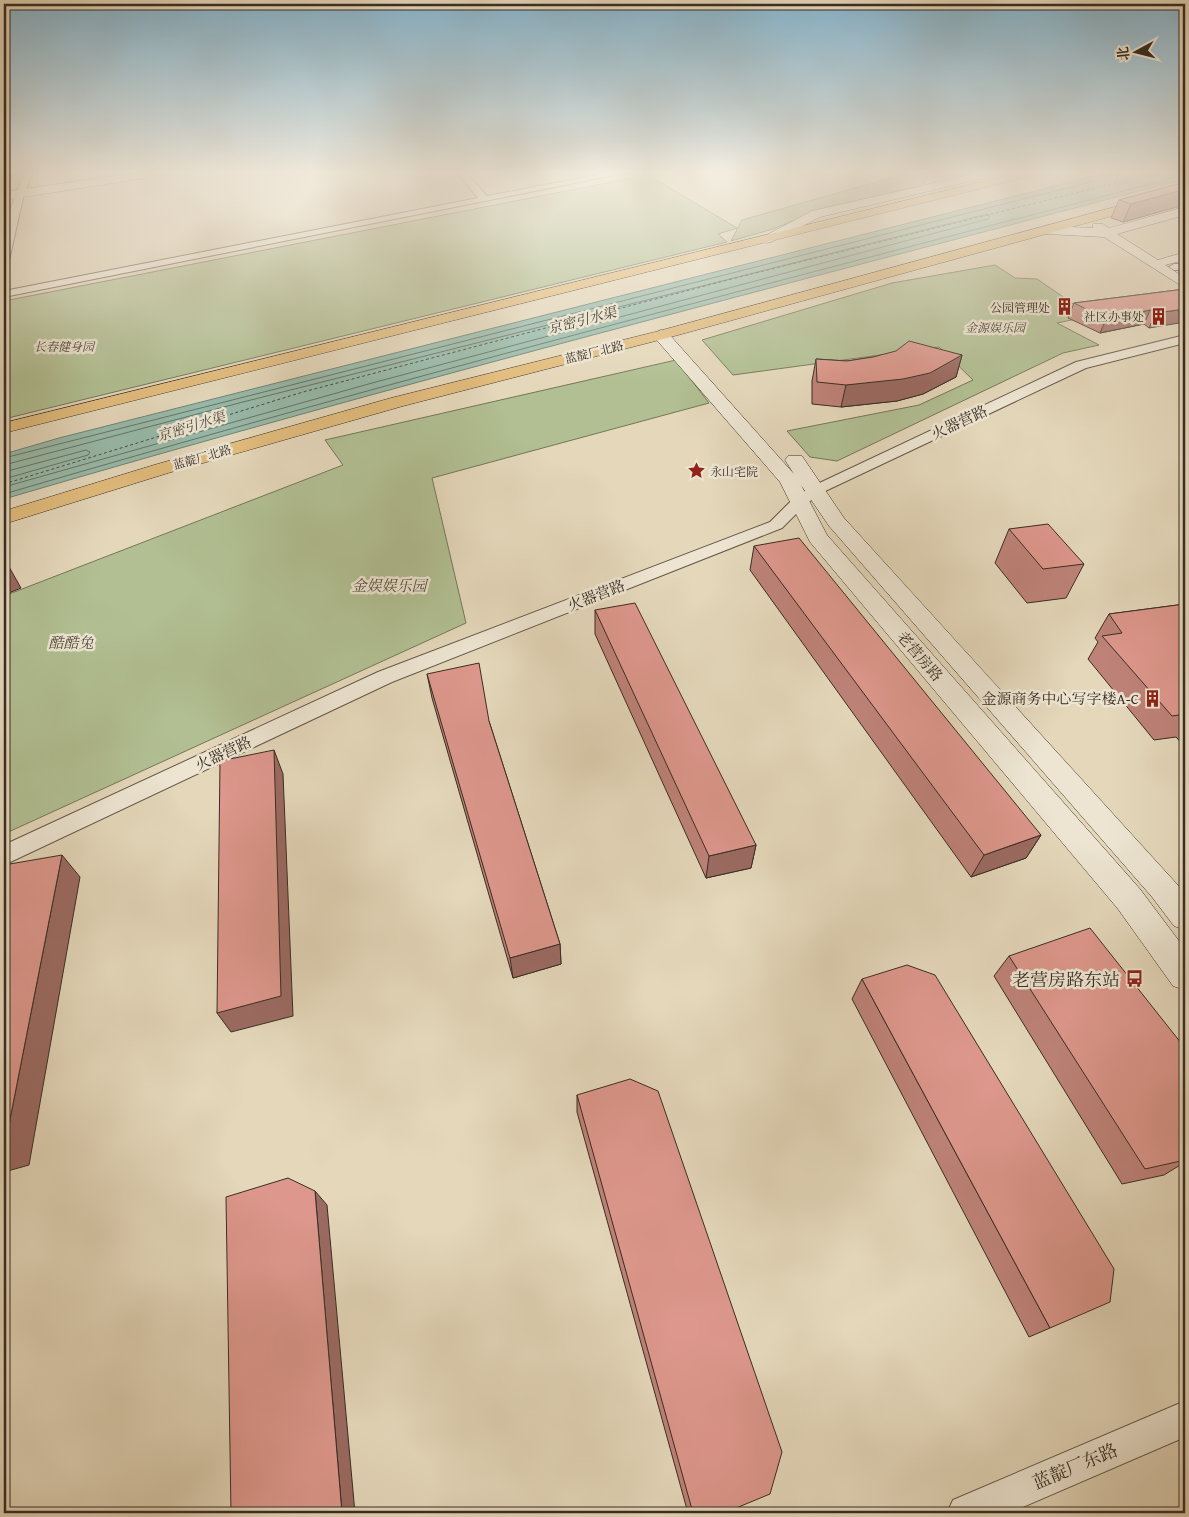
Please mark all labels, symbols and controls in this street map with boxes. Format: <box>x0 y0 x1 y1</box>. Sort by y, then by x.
north arrow <box>1112 28 1162 78</box>
text: 北 <box>1112 45 1134 62</box>
building icon: 公园管理处 <box>1054 297 1074 317</box>
place label: 公园管理处 <box>990 299 1050 316</box>
water label: 京密引水渠 <box>546 301 620 338</box>
building icon: 社区办事处 <box>1148 306 1168 326</box>
place label: 社区办事处 <box>1084 308 1144 325</box>
park label: 金源娱乐园 <box>965 319 1027 336</box>
street label: 蓝靛厂北路 <box>563 336 625 368</box>
park label: 长春健身园 <box>34 338 96 355</box>
street label: 火器营路 <box>927 400 991 444</box>
water label: 京密引水渠 <box>155 406 229 446</box>
street label: 蓝靛厂北路 <box>171 441 233 473</box>
place icon: 永山宅院 <box>686 461 706 481</box>
place label: 永山宅院 <box>710 463 758 480</box>
street label: 火器营路 <box>564 574 628 616</box>
park label: 金娱娱乐园 <box>351 575 428 596</box>
street label: 老营房路 <box>892 626 948 686</box>
park label: 酷酷兔 <box>48 632 94 653</box>
place label: 金源商务中心写字楼A-C <box>982 688 1139 709</box>
building icon: 金源商务中心写字楼A-C <box>1143 688 1163 708</box>
street label: 火器营路 <box>191 731 255 775</box>
place label: 老营房路东站 <box>1012 966 1120 993</box>
bus stop icon: 老营房路东站 <box>1124 969 1144 989</box>
street label: 蓝靛厂东路 <box>1028 1436 1122 1496</box>

